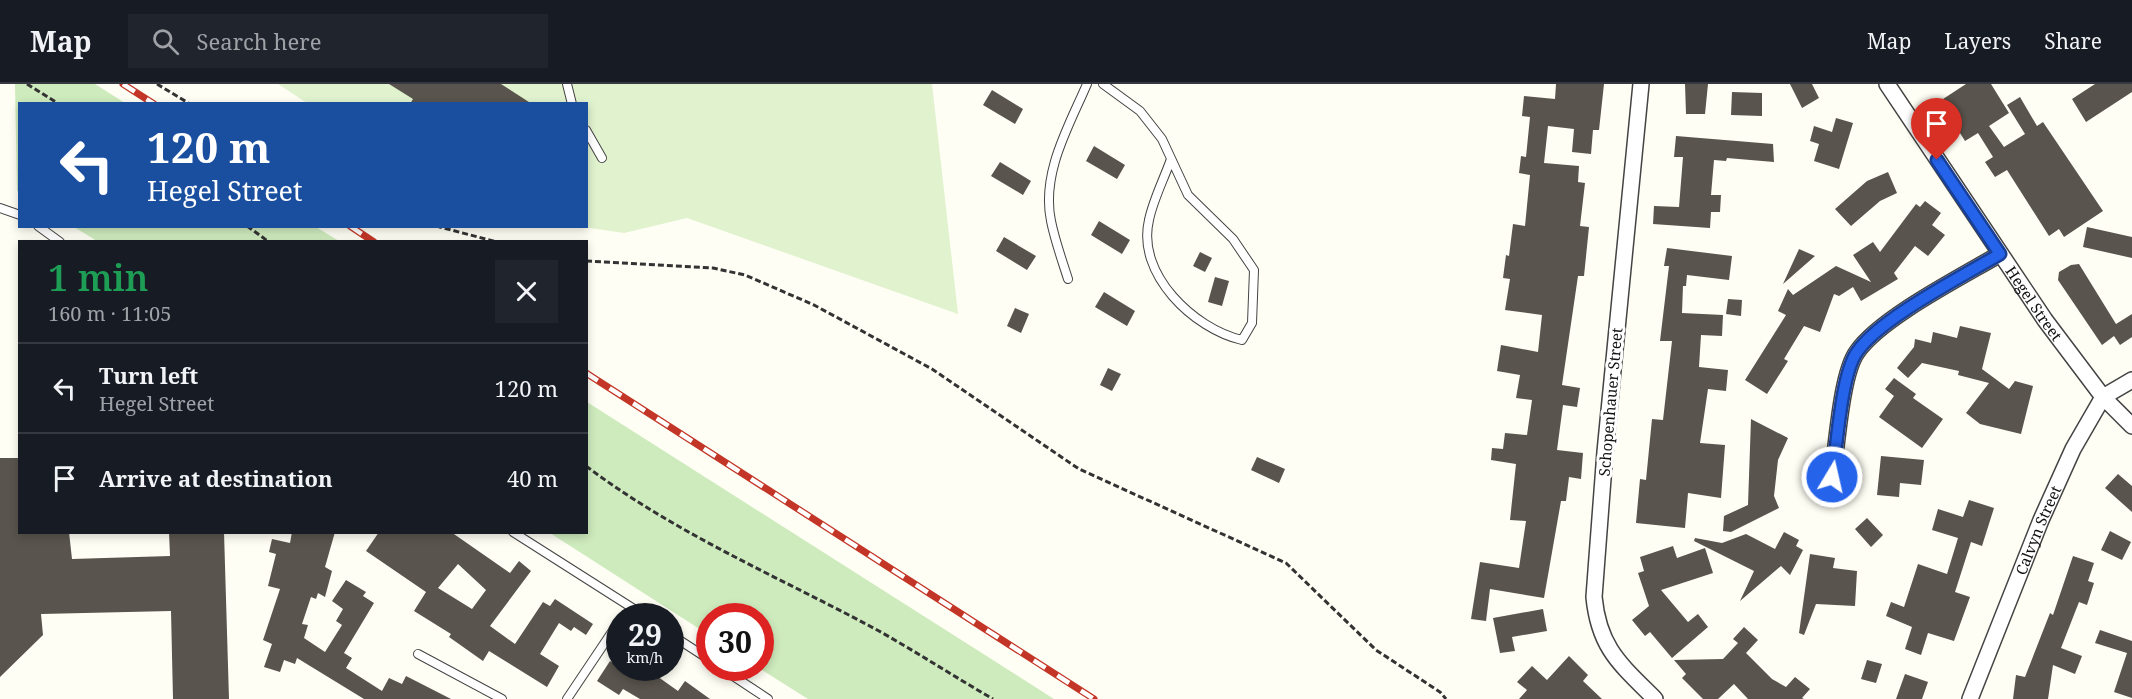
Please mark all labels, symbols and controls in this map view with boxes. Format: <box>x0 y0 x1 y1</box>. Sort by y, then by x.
search box <box>128 14 548 68</box>
text: Map <box>30 22 92 60</box>
icon: search <box>149 25 182 58</box>
text: Search here <box>197 26 321 56</box>
text: Map <box>1867 27 1911 55</box>
text: Layers <box>1944 27 2011 55</box>
text: Share <box>2044 27 2102 55</box>
pin <box>1911 98 1962 160</box>
icon: arrive <box>1920 107 1953 140</box>
text: 120 m <box>147 118 271 175</box>
icon: left <box>48 126 126 204</box>
text: Hegel Street <box>147 172 303 209</box>
text: 1 min <box>48 253 149 302</box>
button: close <box>495 260 558 323</box>
street label: Hegel Street <box>2002 262 2067 345</box>
text: 160 m · 11:05 <box>48 300 171 327</box>
street label: Schopenhauer Street <box>1594 327 1626 477</box>
text: Turn left <box>99 360 198 390</box>
icon: left <box>48 372 81 405</box>
text: 120 m <box>495 373 558 403</box>
text: Hegel Street <box>99 390 214 417</box>
position arrow <box>1800 445 1864 509</box>
icon: arrive <box>48 462 81 495</box>
text: Arrive at destination <box>99 463 333 493</box>
text: 40 m <box>507 463 558 493</box>
street label: Calvyn Street <box>2010 482 2065 578</box>
speed limit sign: 30 <box>696 603 774 681</box>
text: 29 <box>628 614 662 655</box>
text: km/h <box>627 647 663 667</box>

